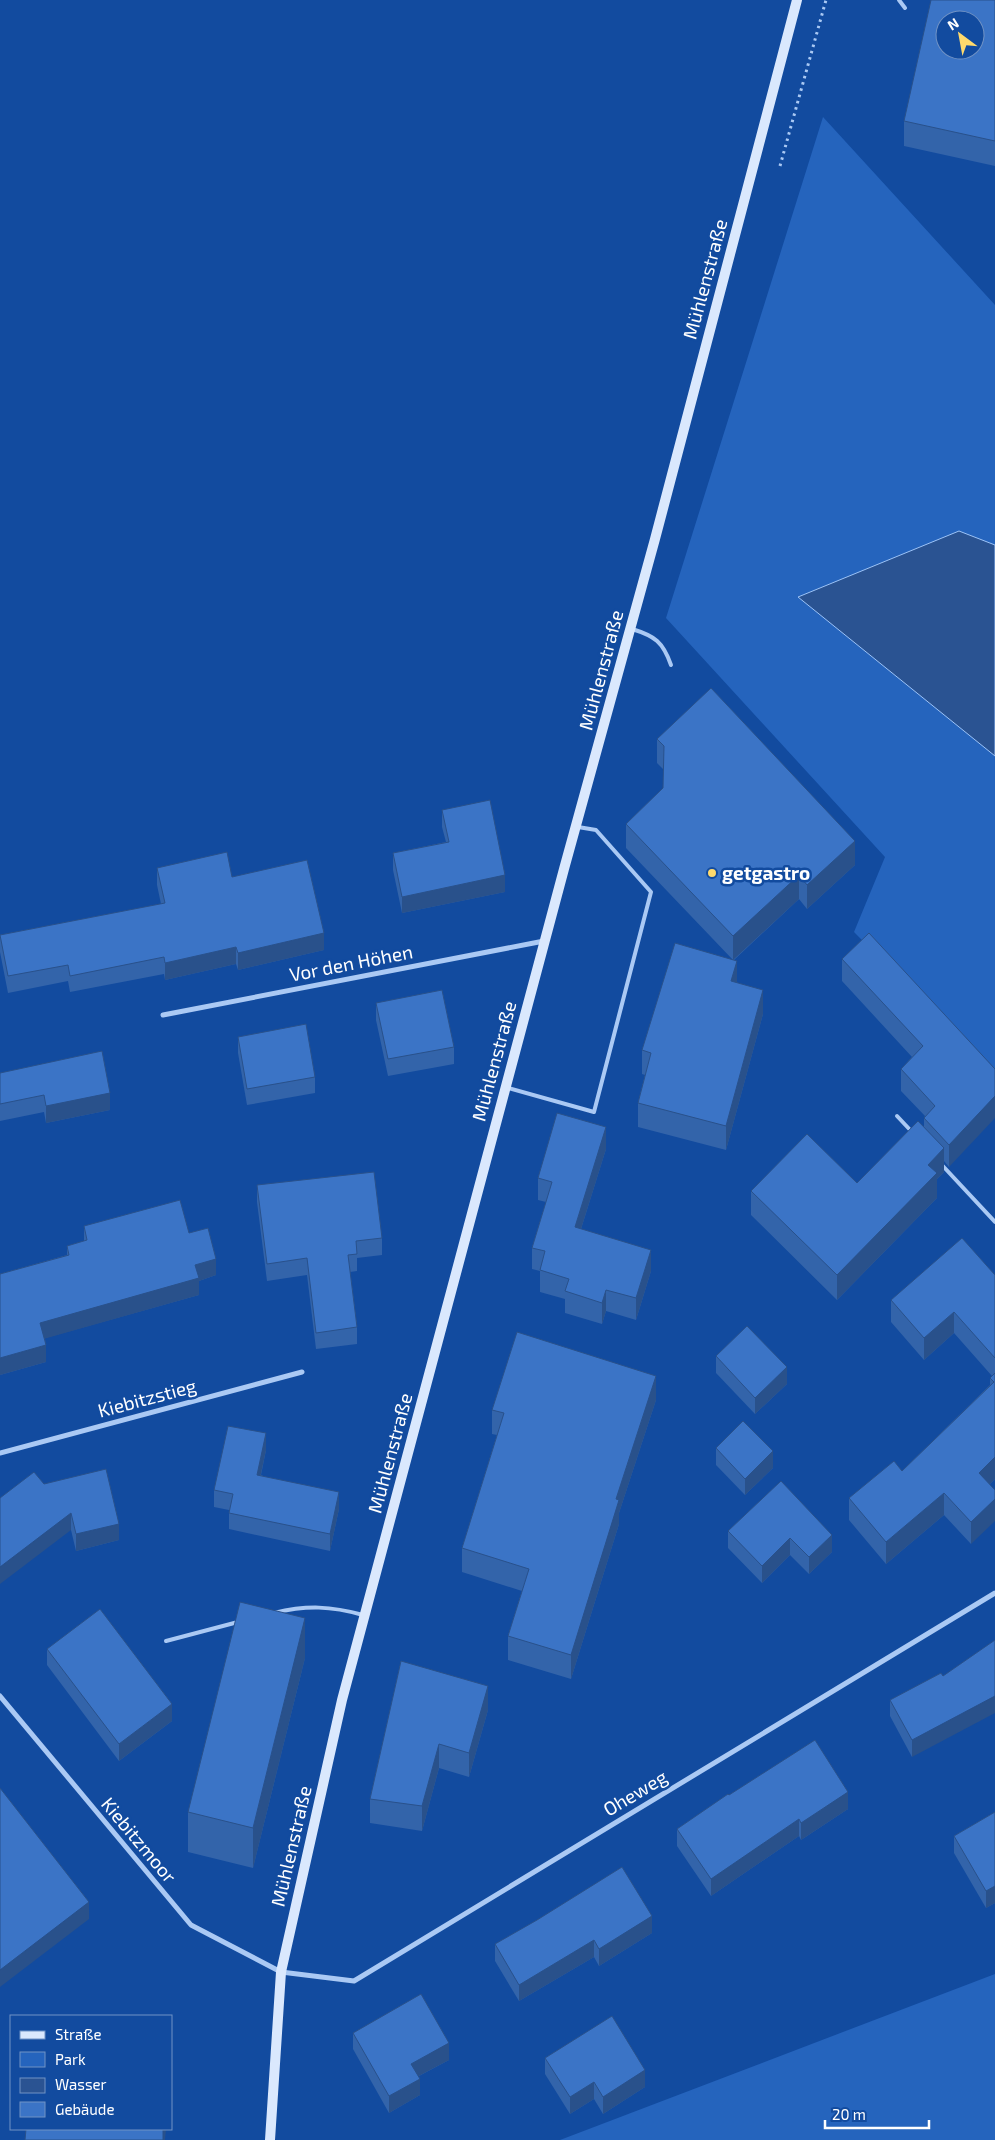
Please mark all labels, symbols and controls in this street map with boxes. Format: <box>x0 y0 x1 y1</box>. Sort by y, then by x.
north arrow <box>935 10 985 60</box>
text: N <box>944 14 962 33</box>
street label: Mühlenstraße <box>677 216 732 341</box>
street label: Mühlenstraße <box>573 607 628 732</box>
place label: getgastro <box>722 861 810 884</box>
marker: getgastro <box>706 867 718 879</box>
street label: Vor den Höhen <box>287 939 415 986</box>
street label: Mühlenstraße <box>466 998 521 1123</box>
street label: Kiebitzstieg <box>95 1373 199 1422</box>
street label: Mühlenstraße <box>362 1390 417 1515</box>
street label: Oheweg <box>599 1764 671 1821</box>
street label: Mühlenstraße <box>265 1783 316 1909</box>
street label: Kiebitzmoor <box>97 1792 182 1887</box>
legend <box>10 2015 172 2130</box>
text: Straße <box>55 2025 101 2043</box>
text: Park <box>55 2050 86 2068</box>
text: Wasser <box>55 2075 107 2093</box>
scale bar <box>825 2098 929 2130</box>
text: Gebäude <box>55 2100 114 2118</box>
text: 20 m <box>832 2105 866 2123</box>

